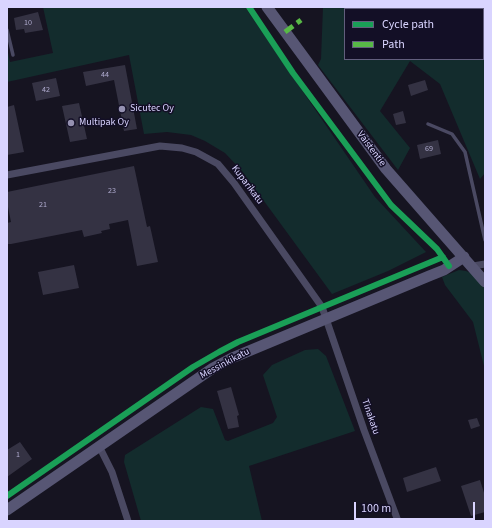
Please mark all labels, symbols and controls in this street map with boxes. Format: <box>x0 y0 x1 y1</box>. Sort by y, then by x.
legend <box>344 8 484 60</box>
text: Cycle path <box>382 16 434 33</box>
house number: 10 <box>24 18 32 28</box>
text: Path <box>382 36 405 53</box>
house number: 44 <box>101 70 109 80</box>
house number: 42 <box>42 85 50 95</box>
place label: Sicutec Oy <box>130 103 174 115</box>
marker: Sicutec Oy <box>117 104 127 114</box>
place label: Multipak Oy <box>79 117 129 129</box>
marker: Multipak Oy <box>66 118 76 128</box>
street label: Vaistentie <box>354 129 388 169</box>
house number: 69 <box>425 144 433 154</box>
street label: Kuparikatu <box>228 163 266 207</box>
house number: 23 <box>108 186 116 196</box>
house number: 21 <box>39 200 47 210</box>
street label: Messinkikatu <box>198 346 252 382</box>
street label: Tinakatu <box>358 398 382 436</box>
house number: 1 <box>16 450 20 460</box>
scale bar <box>356 494 477 520</box>
text: 100 m <box>361 500 391 517</box>

